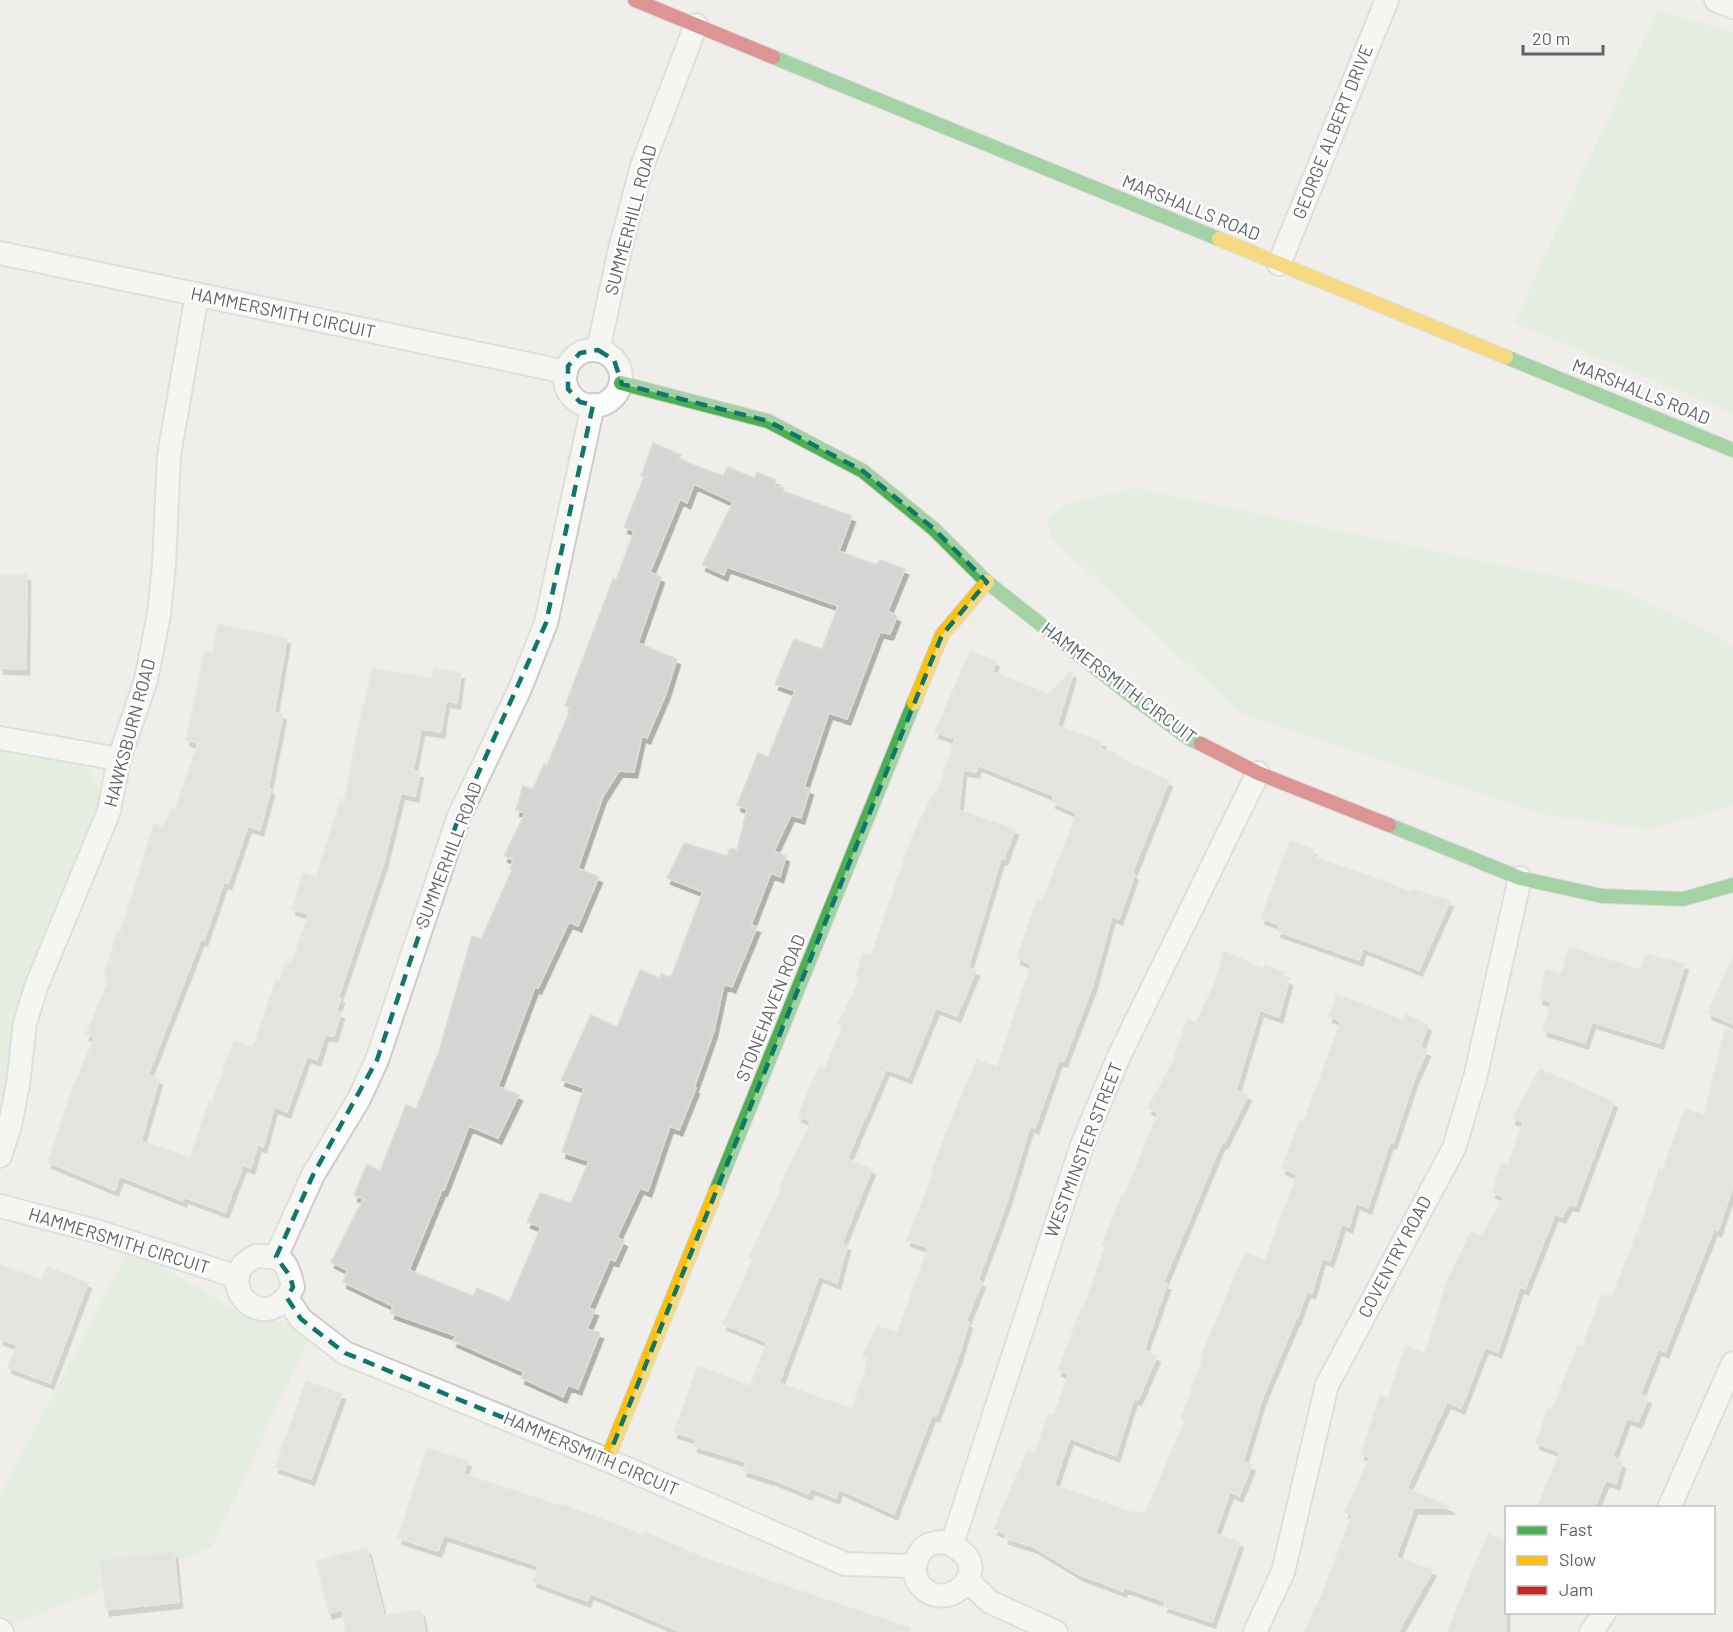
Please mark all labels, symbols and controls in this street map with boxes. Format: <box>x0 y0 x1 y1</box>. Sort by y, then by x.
scale bar <box>1523 18 1602 56</box>
text: 20 m <box>1532 27 1570 49</box>
street label: GEORGE ALBERT DRIVE <box>1287 41 1377 222</box>
street label: SUMMERHILL ROAD <box>599 142 661 297</box>
street label: MARSHALLS ROAD <box>1119 169 1264 245</box>
street label: HAMMERSMITH CIRCUIT <box>189 282 378 342</box>
street label: MARSHALLS ROAD <box>1569 353 1714 429</box>
street label: HAMMERSMITH CIRCUIT <box>1038 617 1201 748</box>
street label: HAWKSBURN ROAD <box>99 656 159 809</box>
street label: SUMMERHILL ROAD <box>410 779 486 931</box>
street label: STONEHAVEN ROAD <box>731 931 810 1084</box>
street label: WESTMINSTER STREET <box>1039 1059 1127 1240</box>
street label: COVENTRY ROAD <box>1353 1192 1435 1321</box>
street label: HAMMERSMITH CIRCUIT <box>26 1202 213 1278</box>
street label: HAMMERSMITH CIRCUIT <box>500 1406 682 1500</box>
legend <box>1505 1506 1715 1614</box>
text: Fast <box>1559 1518 1593 1540</box>
text: Slow <box>1559 1548 1596 1570</box>
text: Jam <box>1559 1578 1593 1600</box>

